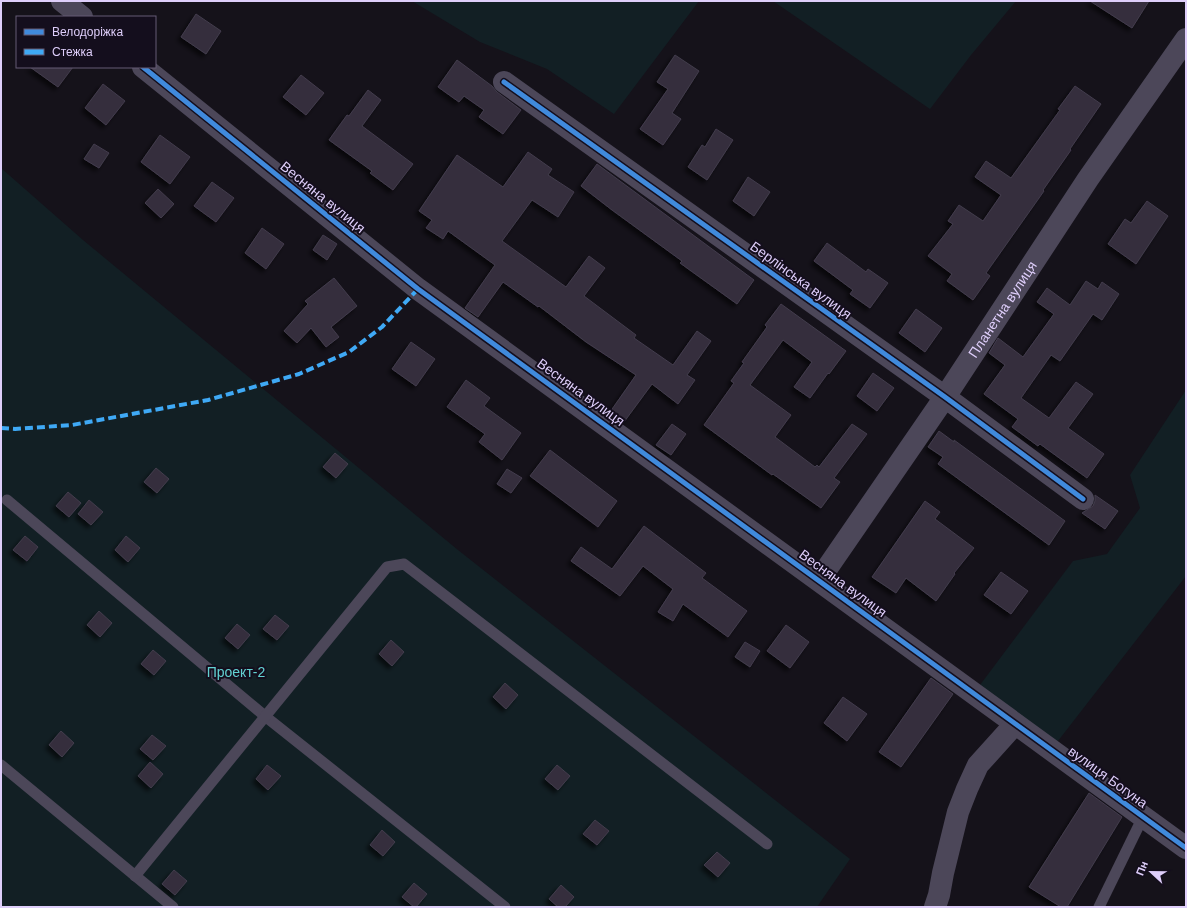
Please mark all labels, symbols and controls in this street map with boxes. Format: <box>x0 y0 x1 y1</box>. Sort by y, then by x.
legend <box>16 16 156 68</box>
text: Велодоріжка <box>52 25 123 39</box>
text: Стежка <box>52 45 93 59</box>
street label: Весняна вулиця <box>277 158 369 236</box>
street label: Берлінська вулиця <box>747 238 855 322</box>
street label: Планетна вулиця <box>965 258 1040 361</box>
street label: Весняна вулиця <box>534 355 628 429</box>
street label: Весняна вулиця <box>796 546 890 620</box>
park label: Проект-2 <box>207 664 265 680</box>
street label: вулиця Богуна <box>1065 743 1151 811</box>
north arrow <box>1131 852 1171 892</box>
text: Пн <box>1133 859 1150 877</box>

